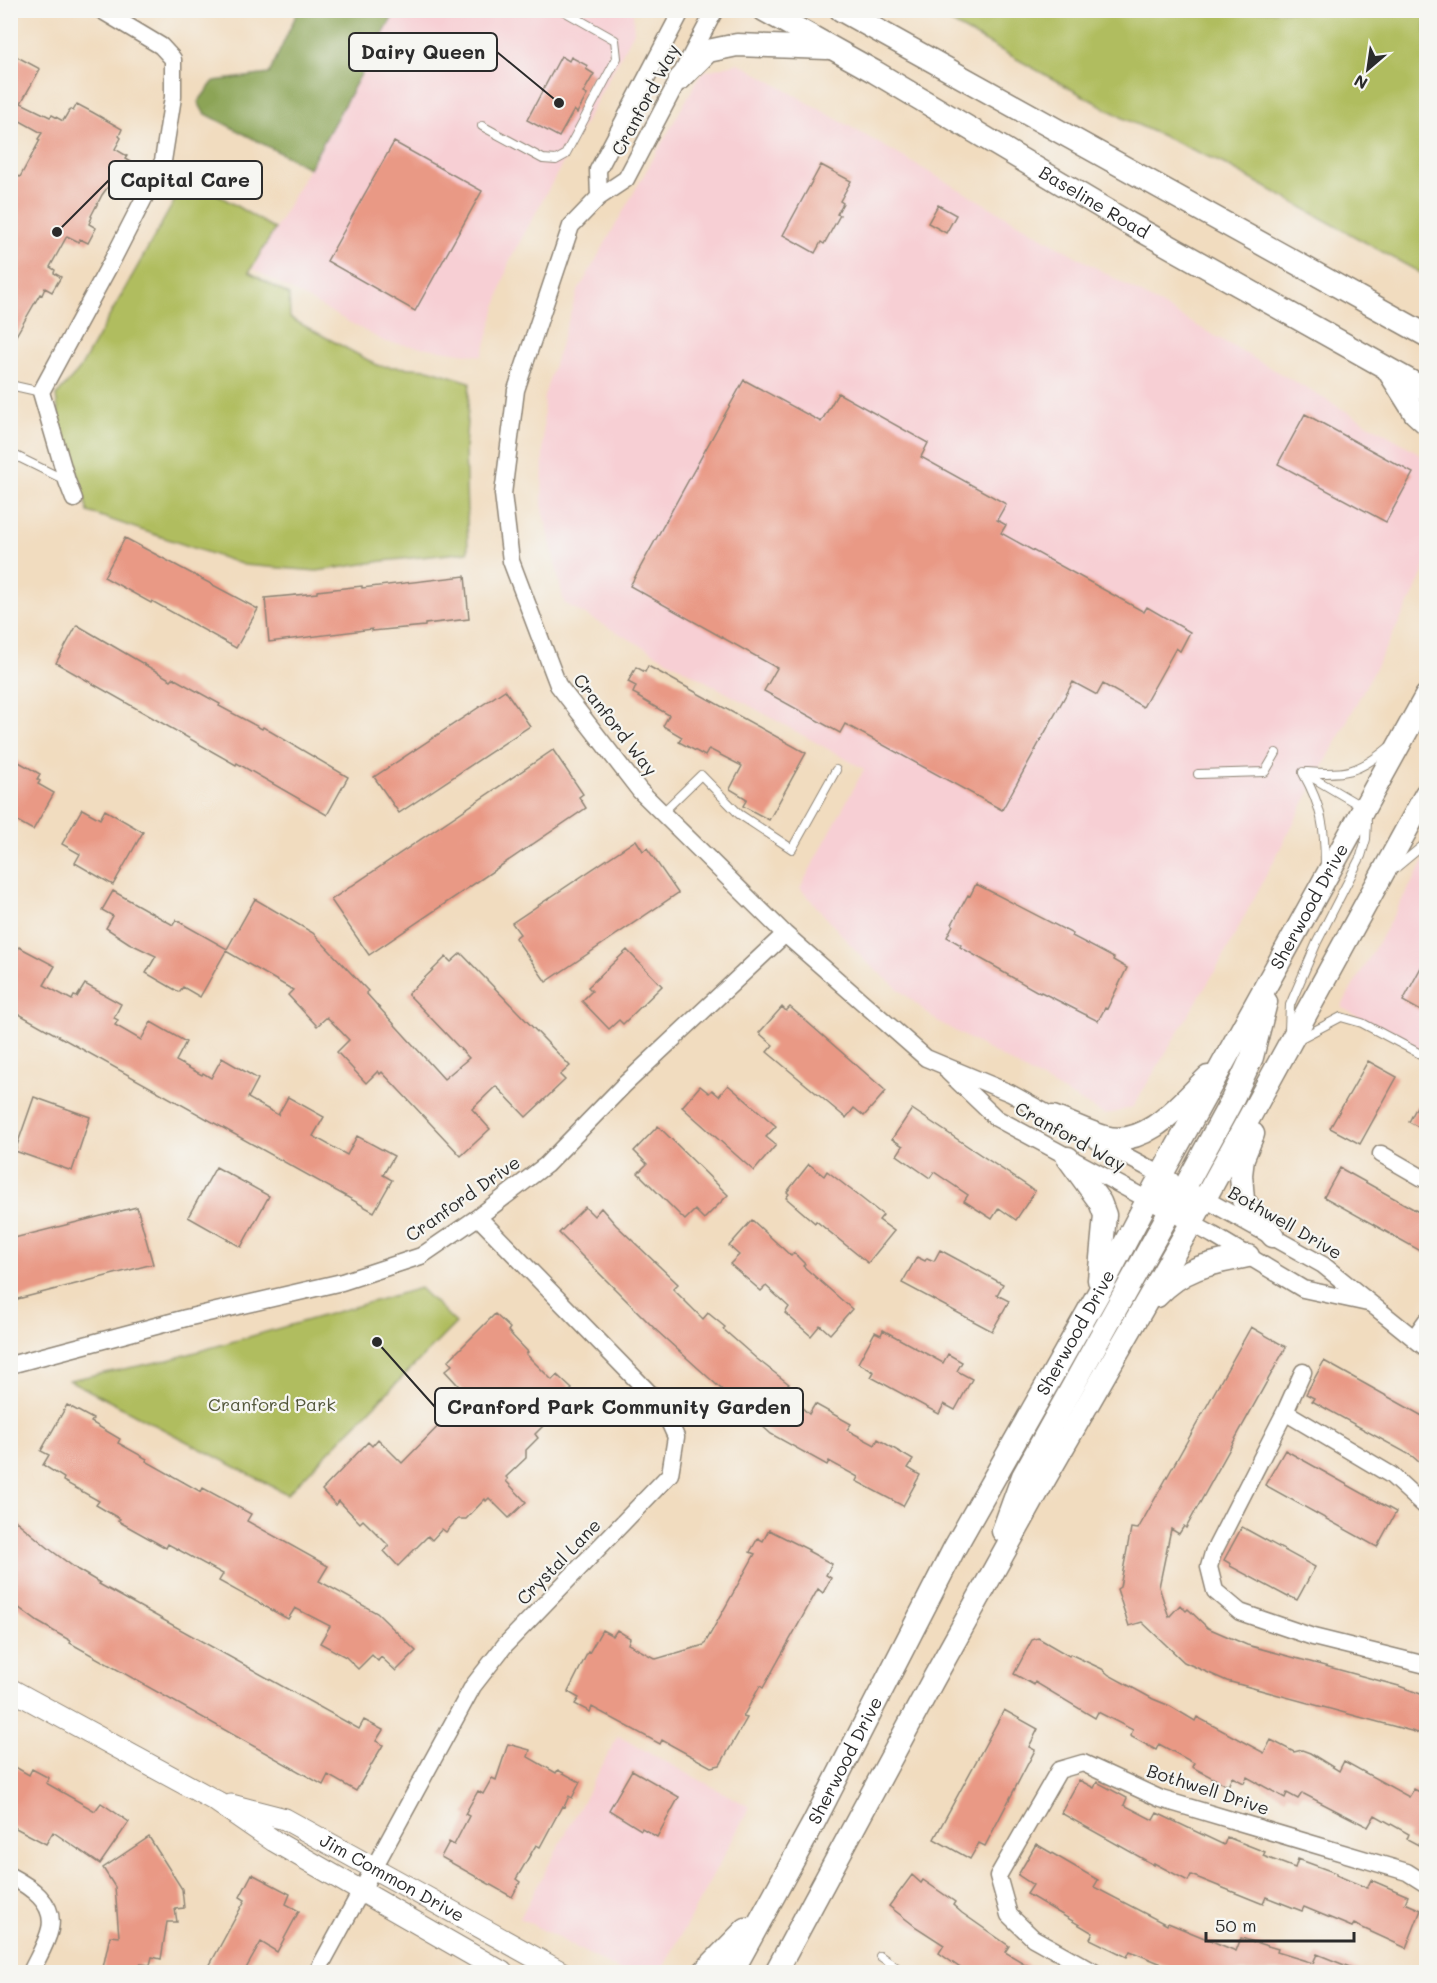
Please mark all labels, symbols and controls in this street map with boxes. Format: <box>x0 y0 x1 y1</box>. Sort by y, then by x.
callout: Dairy Queen <box>349 33 497 71</box>
text: Dairy Queen <box>361 38 485 64</box>
street label: Cranford Way <box>606 39 685 160</box>
north arrow <box>1338 39 1398 99</box>
text: N <box>1350 70 1371 95</box>
street label: Baseline Road <box>1035 160 1154 243</box>
callout: Capital Care <box>109 161 262 199</box>
text: Capital Care <box>120 166 250 192</box>
street label: Cranford Way <box>568 668 663 780</box>
street label: Sherwood Drive <box>1264 839 1353 974</box>
street label: Cranford Way <box>1011 1096 1130 1177</box>
street label: Cranford Drive <box>400 1150 524 1247</box>
street label: Bothwell Drive <box>1224 1180 1347 1264</box>
street label: Sherwood Drive <box>1030 1265 1120 1399</box>
callout: Cranford Park Community Garden <box>435 1388 803 1426</box>
park label: Cranford Park <box>208 1392 336 1416</box>
text: Cranford Park Community Garden <box>447 1393 791 1419</box>
street label: Crystal Lane <box>511 1513 606 1610</box>
street label: Sherwood Drive <box>802 1692 887 1828</box>
street label: Bothwell Drive <box>1144 1758 1273 1820</box>
street label: Jim Common Drive <box>316 1828 469 1927</box>
scale bar <box>1206 1905 1354 1943</box>
text: 50 m <box>1215 1913 1257 1937</box>

